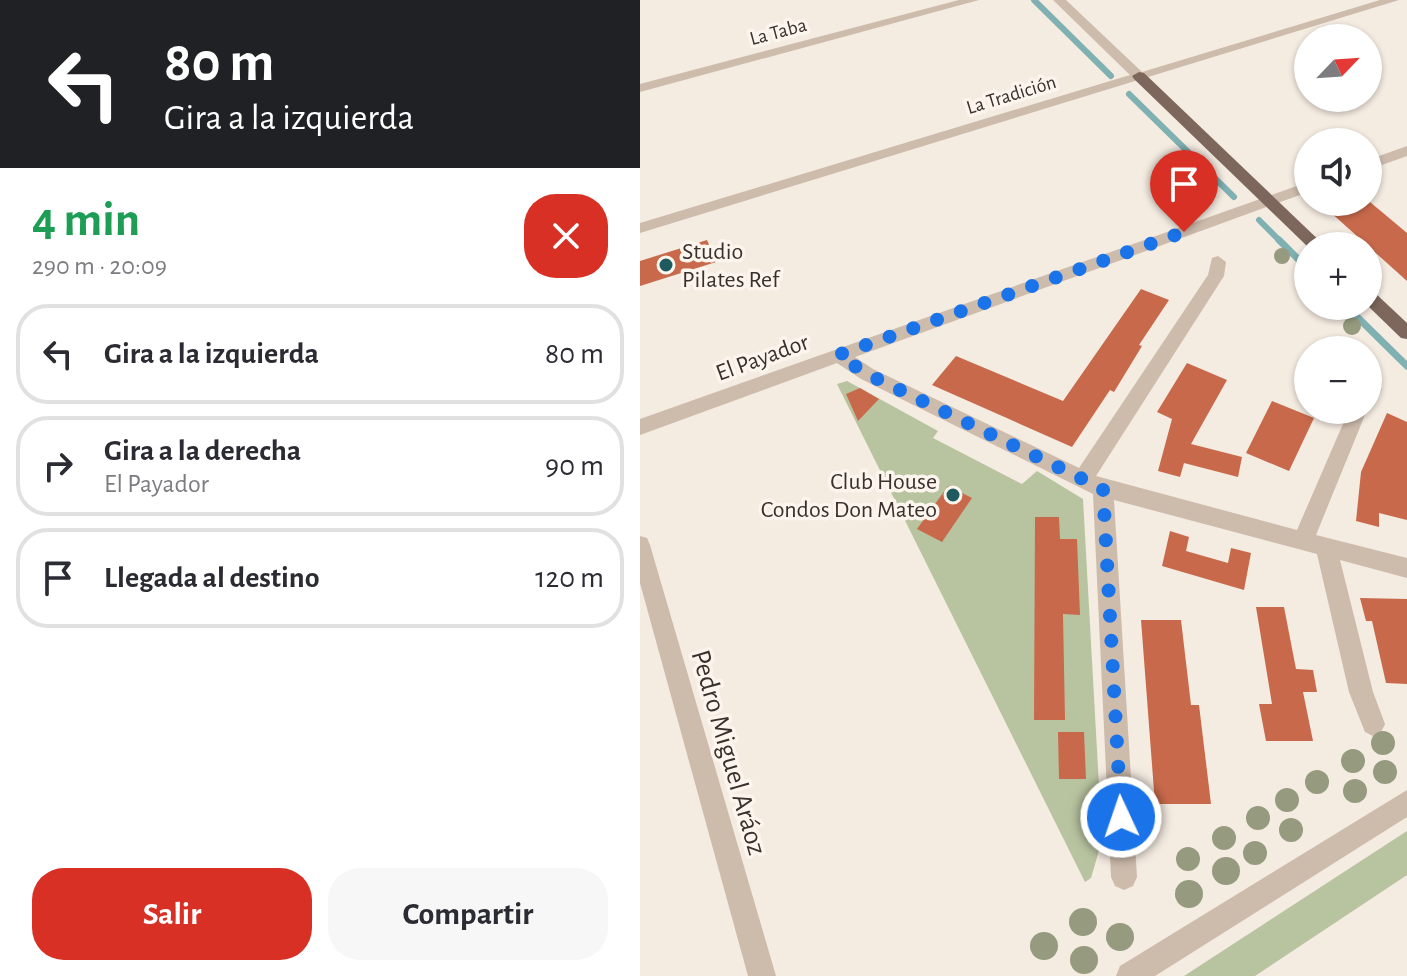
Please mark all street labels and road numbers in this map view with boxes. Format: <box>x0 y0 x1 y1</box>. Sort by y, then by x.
street label: La Taba <box>748 15 809 49</box>
street label: La Tradición <box>964 72 1058 118</box>
street label: El Payador <box>713 330 812 386</box>
street label: Pedro Miguel Aráoz <box>685 647 771 858</box>

